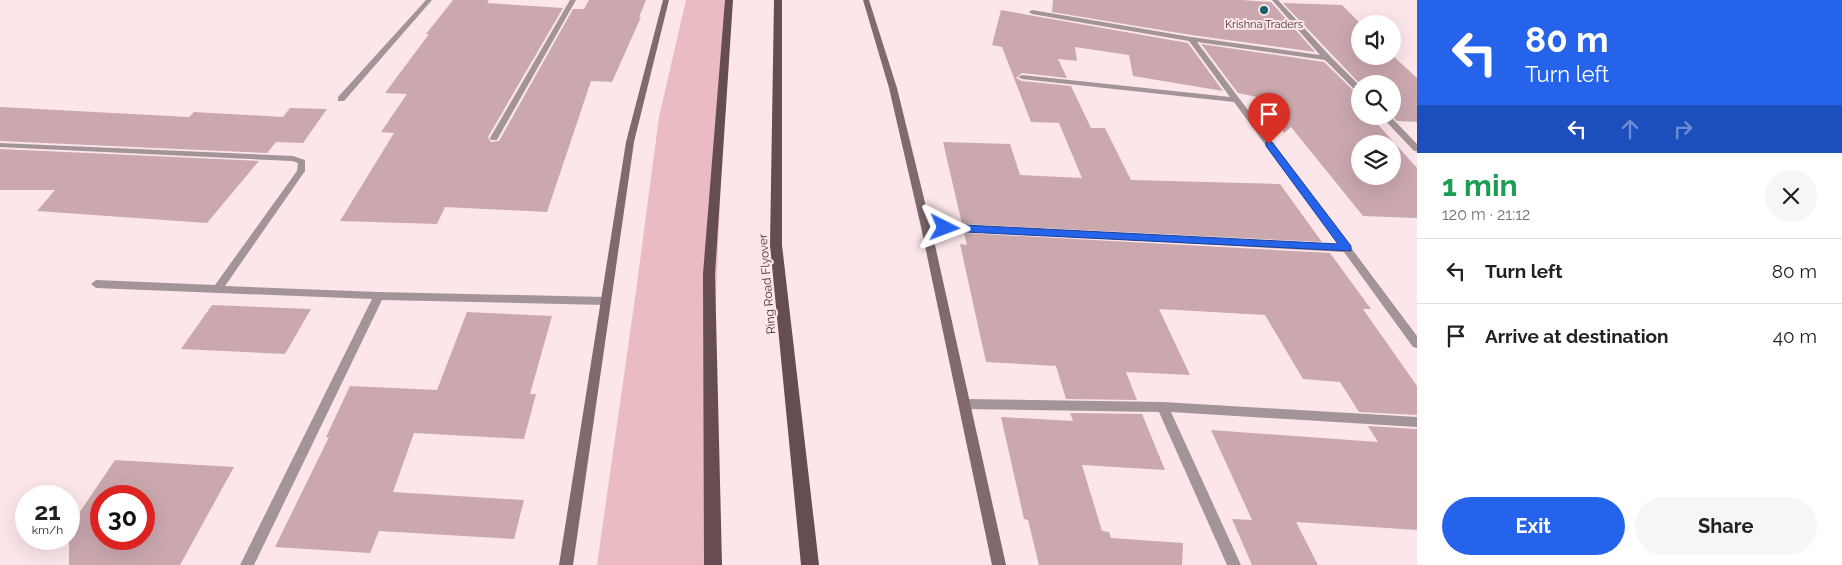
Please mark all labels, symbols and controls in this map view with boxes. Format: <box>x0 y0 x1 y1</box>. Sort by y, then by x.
marker: Krishna Traders <box>1258 4 1270 16</box>
map controls <box>1351 15 1401 185</box>
button: sound <box>1351 15 1401 65</box>
place label: Krishna Traders <box>1225 18 1303 31</box>
text: 80 m <box>1525 19 1609 60</box>
icon: left <box>1442 20 1507 85</box>
text: Turn left <box>1525 61 1609 87</box>
button: search <box>1351 75 1401 125</box>
pin <box>1248 93 1290 144</box>
icon: arrive <box>1255 100 1283 128</box>
icon: left <box>1563 115 1591 143</box>
icon: ahead <box>1616 115 1644 143</box>
icon: right <box>1669 115 1697 143</box>
button: layers <box>1351 135 1401 185</box>
text: 1 min <box>1442 168 1518 203</box>
button: close <box>1765 170 1817 222</box>
position arrow <box>918 201 970 253</box>
text: 120 m · 21:12 <box>1442 205 1530 224</box>
street label: Ring Road Flyover <box>756 233 778 335</box>
icon: left <box>1442 257 1470 285</box>
text: Turn left <box>1485 260 1562 282</box>
text: 80 m <box>1772 260 1817 282</box>
icon: arrive <box>1442 322 1470 350</box>
text: Arrive at destination <box>1485 325 1669 347</box>
text: 40 m <box>1773 325 1817 347</box>
speed limit sign: 30 <box>90 485 155 550</box>
text: 21 <box>34 496 61 526</box>
button: Exit <box>1442 497 1625 555</box>
button: Share <box>1635 497 1817 555</box>
text: km/h <box>32 523 63 537</box>

